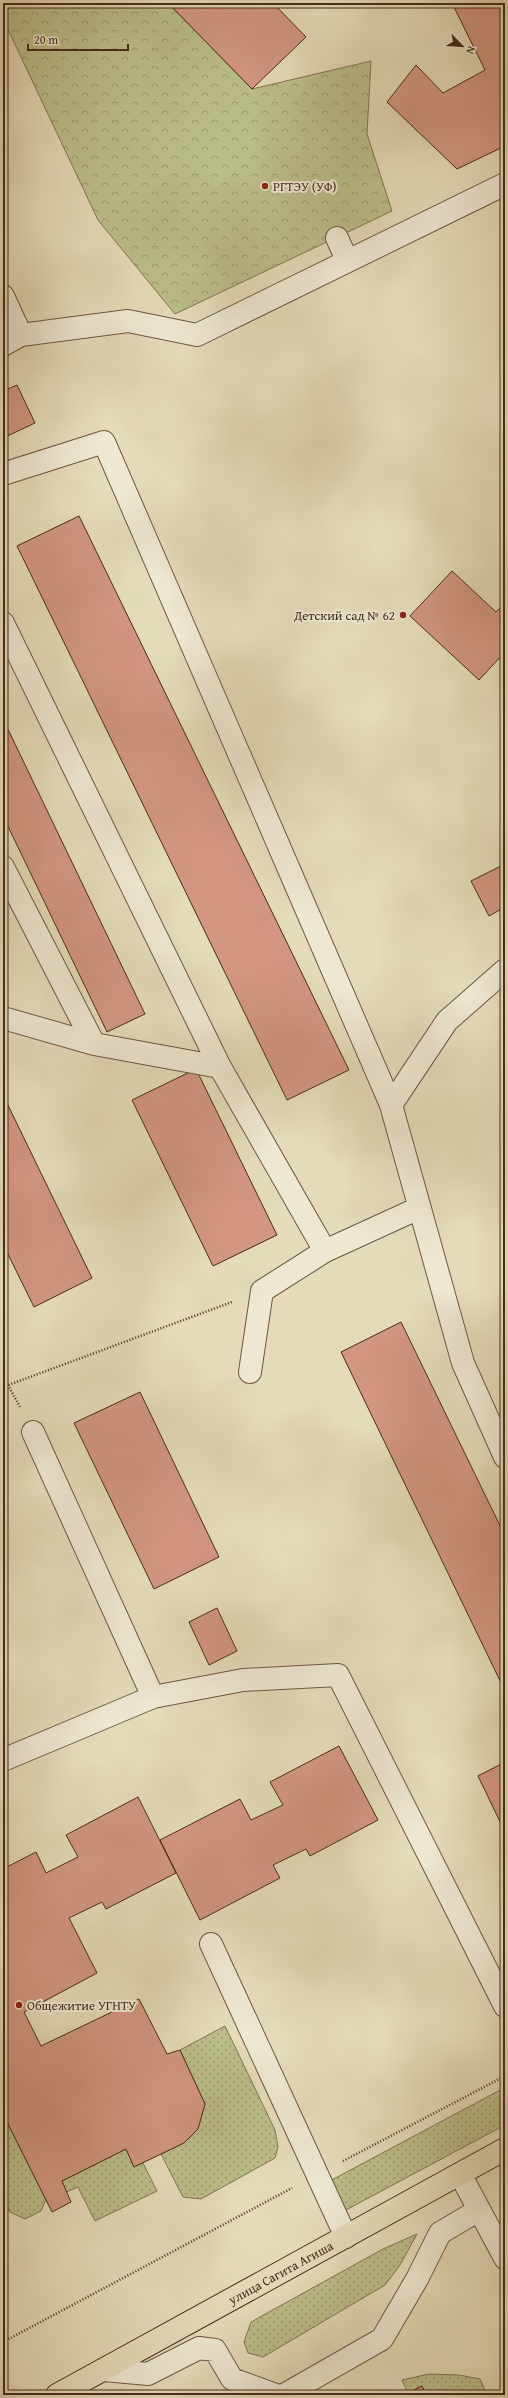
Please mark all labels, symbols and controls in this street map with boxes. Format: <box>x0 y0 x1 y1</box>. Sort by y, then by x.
scale bar <box>28 26 128 52</box>
north arrow <box>442 26 482 66</box>
text: 20 m <box>34 31 58 48</box>
text: N <box>462 44 480 58</box>
place label: РГТЭУ (УФ) <box>273 177 337 196</box>
marker: РГТЭУ (УФ) <box>260 181 270 191</box>
place label: Детский сад № 62 <box>293 606 395 625</box>
marker: Детский сад № 62 <box>398 610 408 620</box>
place label: Общежитие УГНТУ <box>27 1996 136 2015</box>
marker: Общежитие УГНТУ <box>14 2000 24 2010</box>
street label: улица Сагита Агиша <box>224 2236 337 2310</box>

